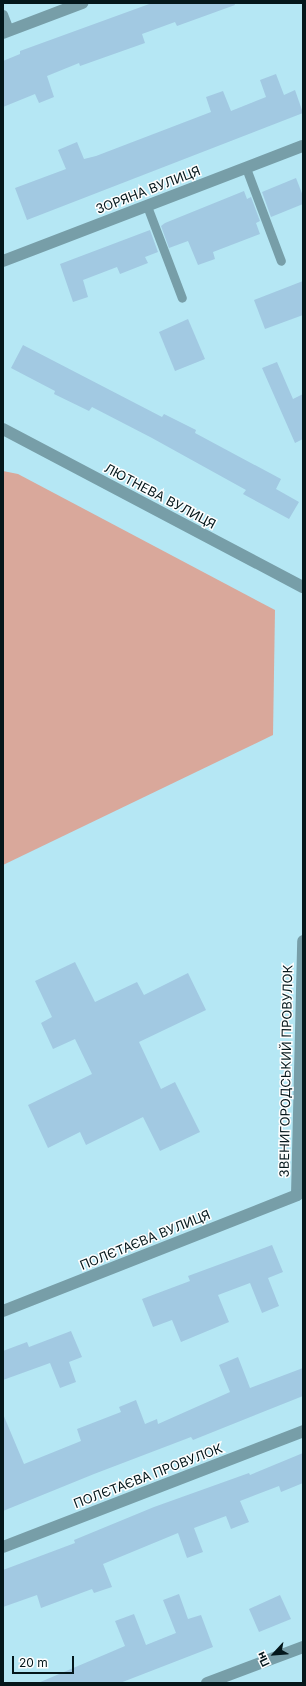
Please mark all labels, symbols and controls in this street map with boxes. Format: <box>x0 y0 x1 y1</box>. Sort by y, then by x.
street label: ЗОРЯНА ВУЛИЦЯ <box>93 163 203 217</box>
street label: ЛЮТНЕВА ВУЛИЦЯ <box>102 460 218 532</box>
street label: ЗВЕНИГОРОДСЬКИЙ ПРОВУЛОК <box>276 965 296 1177</box>
street label: ПОЛЄТАЄВА ВУЛИЦЯ <box>78 1207 212 1273</box>
street label: ПОЛЄТАЄВА ПРОВУЛОК <box>71 1440 225 1512</box>
north arrow <box>254 1634 294 1674</box>
scale bar <box>14 1648 76 1674</box>
text: Пн <box>254 1649 273 1669</box>
text: 20 m <box>19 1655 48 1670</box>

